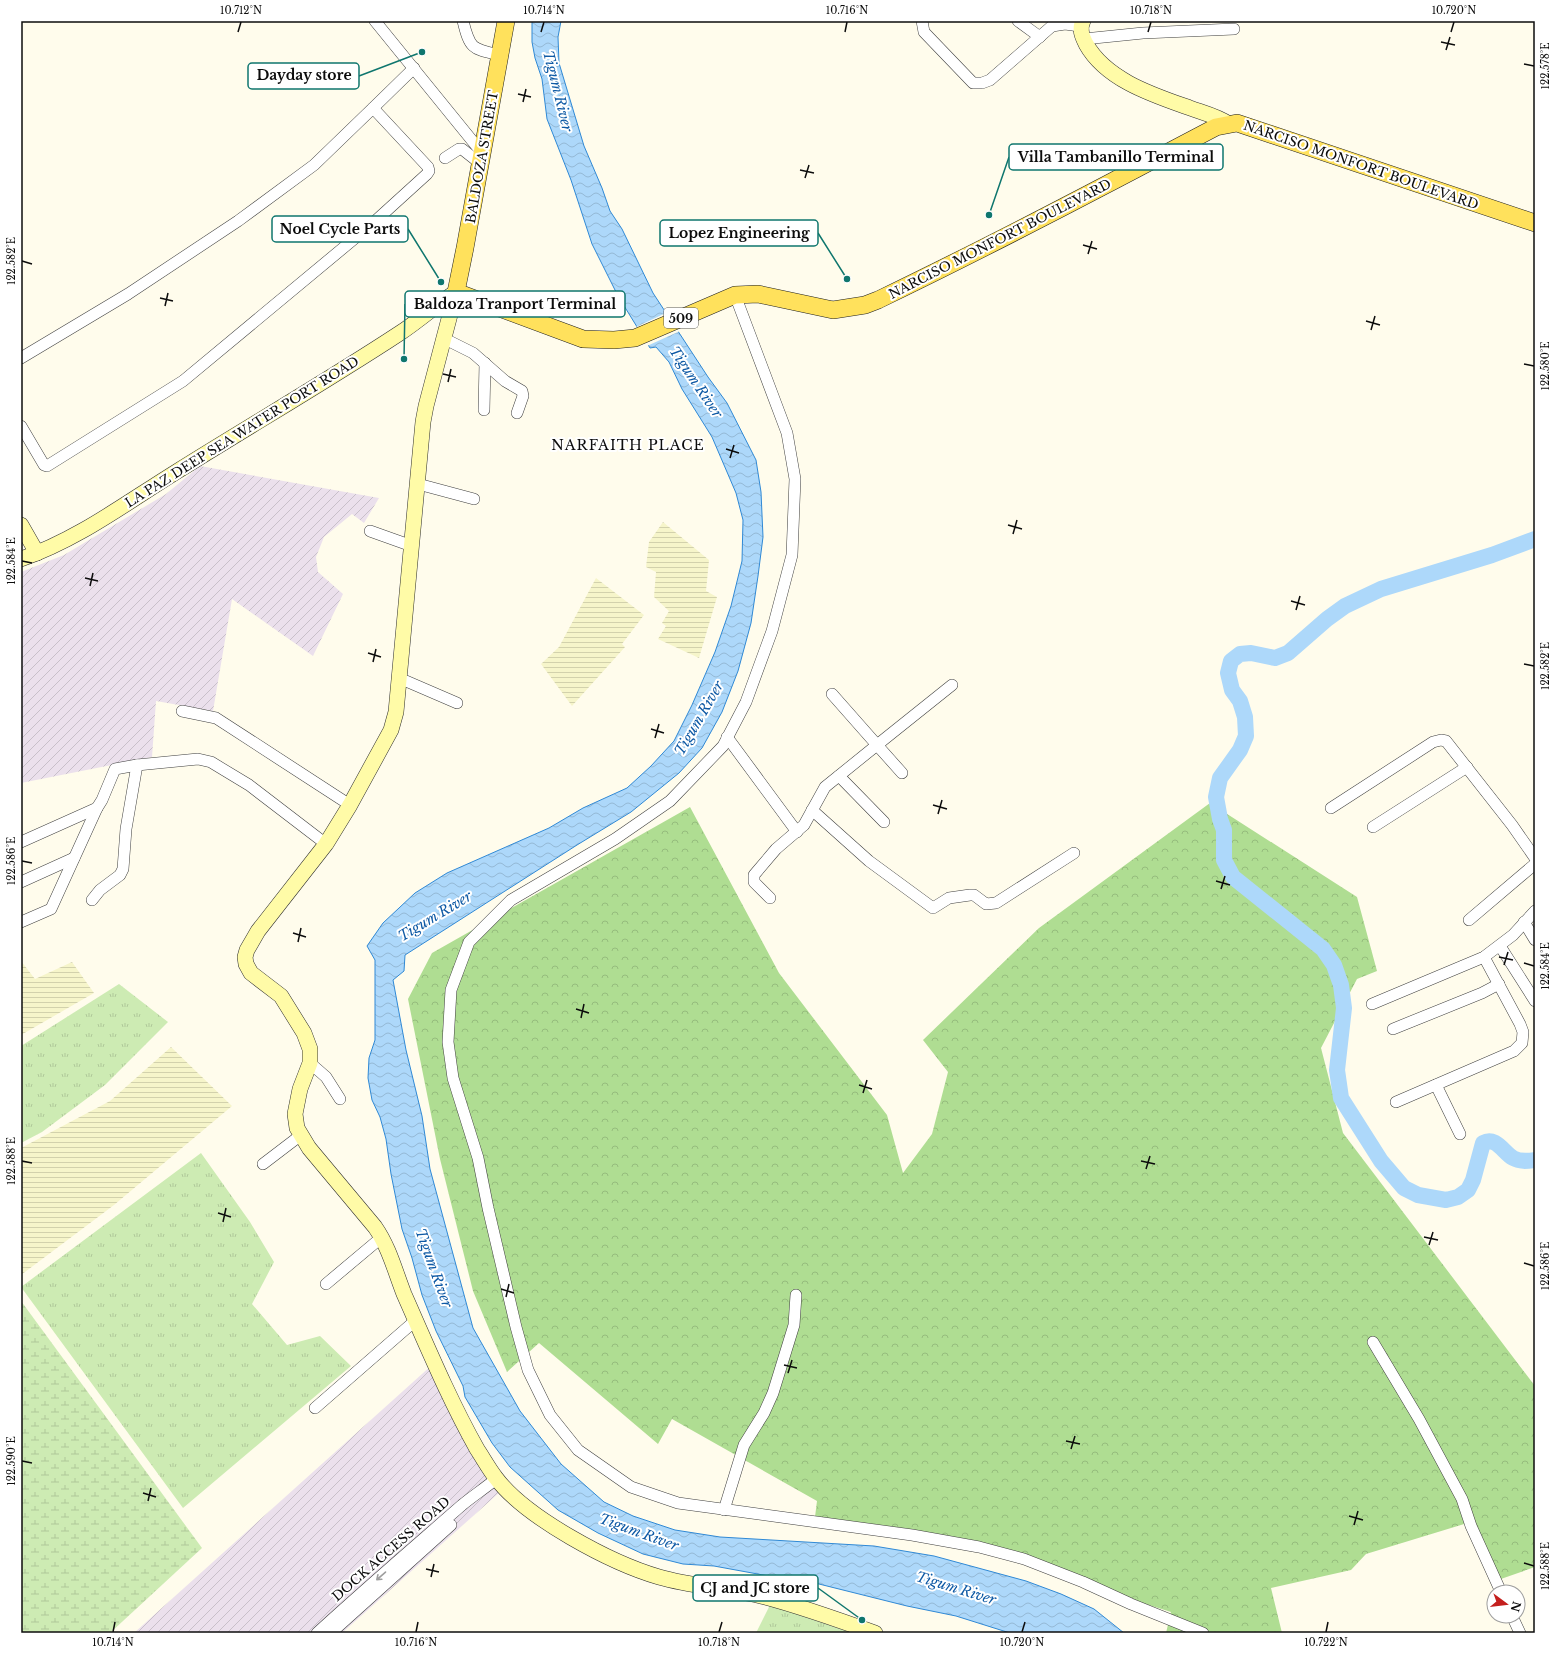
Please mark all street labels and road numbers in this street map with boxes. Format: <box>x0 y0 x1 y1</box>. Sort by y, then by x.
street label: BALDOZA STREET <box>462 89 502 225</box>
street label: NARCISO MONFORT BOULEVARD <box>1241 117 1481 213</box>
street label: NARCISO MONFORT BOULEVARD <box>886 175 1114 303</box>
road number: 509 <box>664 308 698 328</box>
street label: LA PAZ DEEP SEA WATER PORT ROAD <box>122 353 362 511</box>
street label: DOCK ACCESS ROAD <box>328 1493 454 1605</box>

